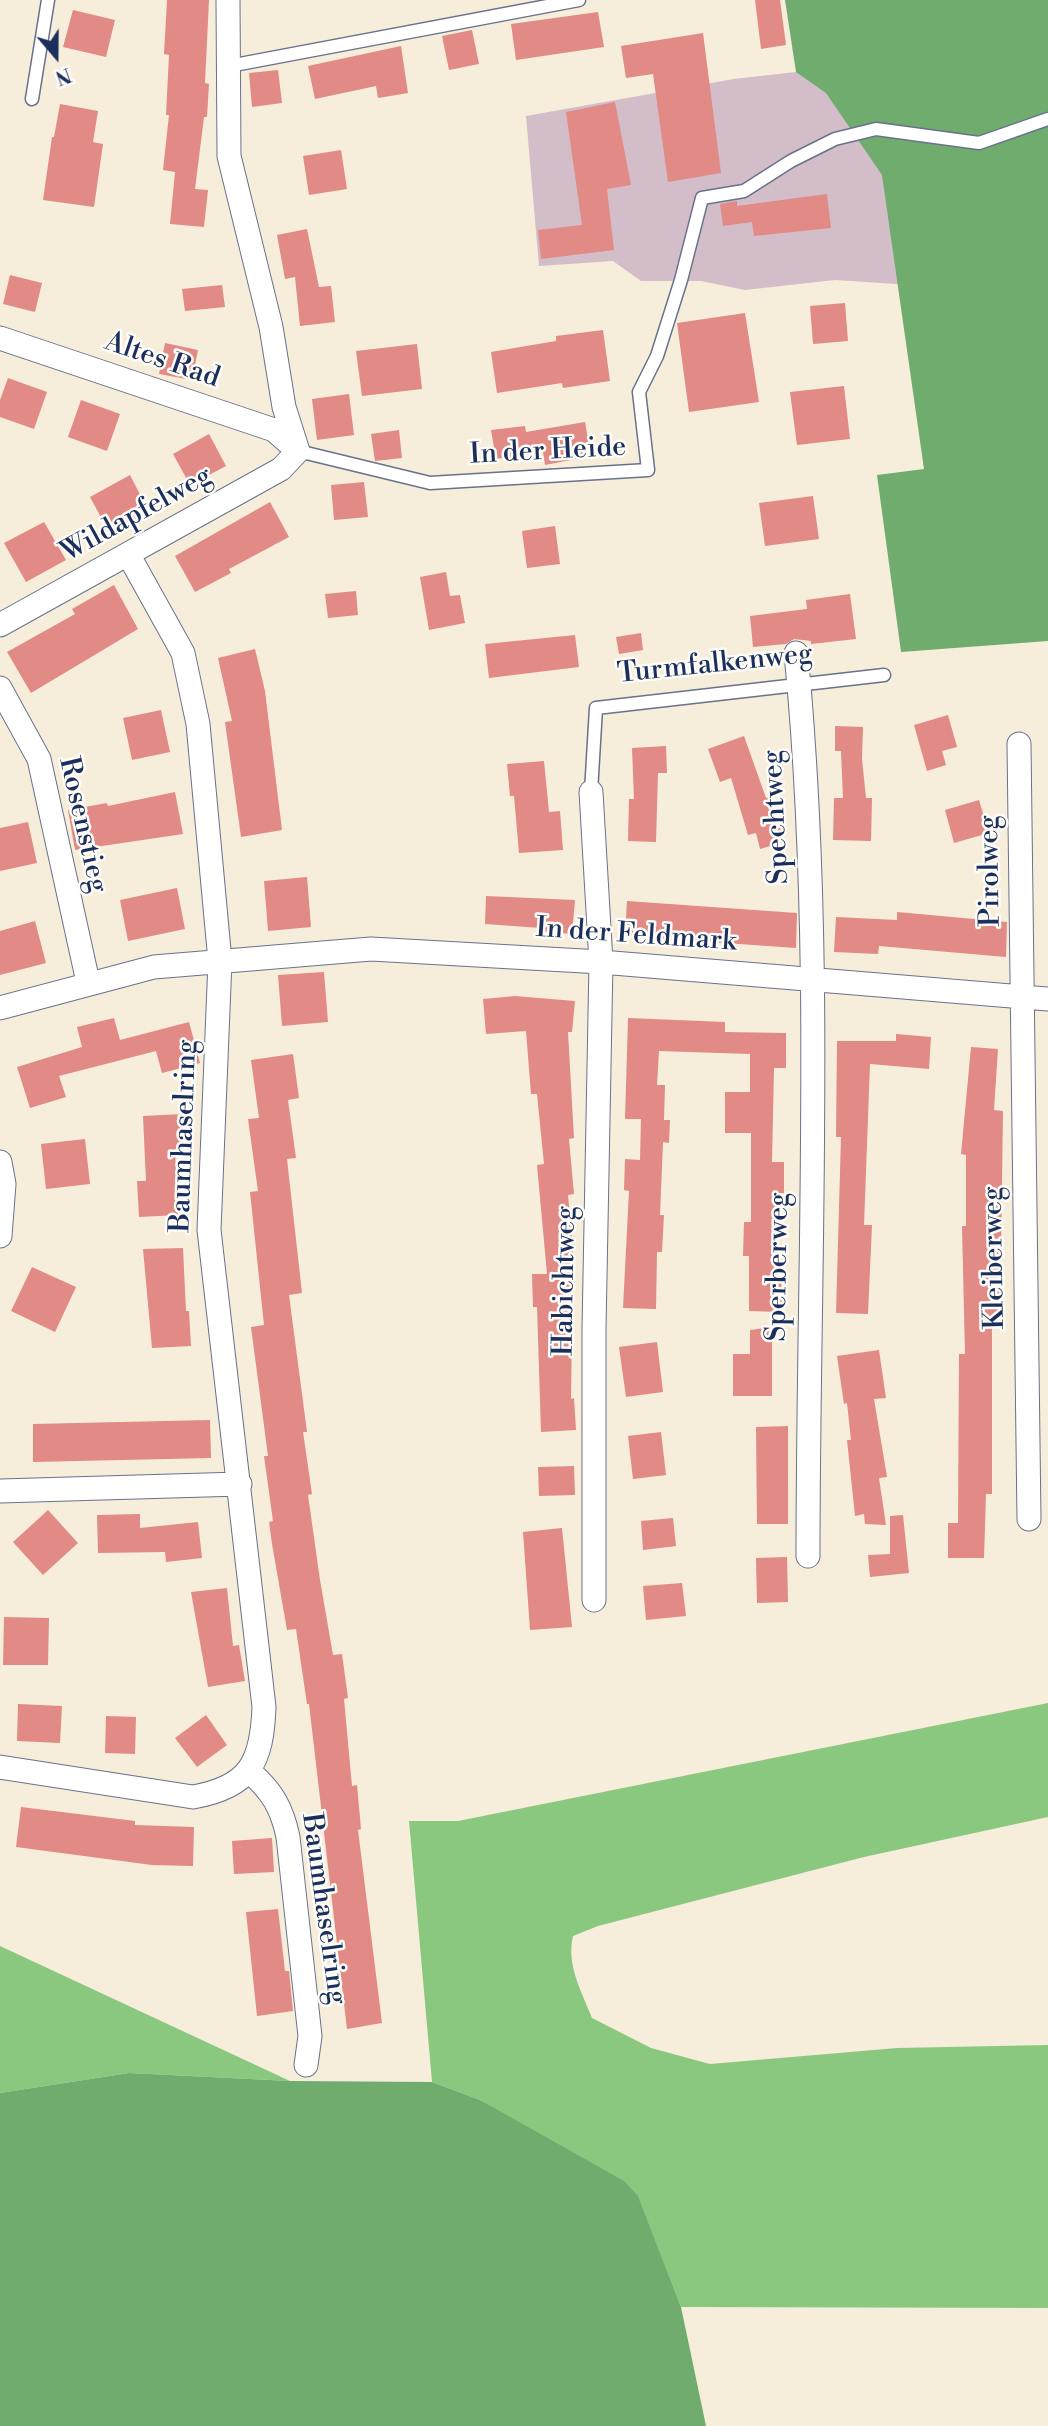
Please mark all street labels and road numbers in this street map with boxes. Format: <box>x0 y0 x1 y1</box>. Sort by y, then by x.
street label: Altes Rad <box>100 326 224 396</box>
street label: In der Heide <box>469 431 627 473</box>
street label: Wildapfelweg <box>56 460 218 570</box>
street label: Turmfalkenweg <box>616 638 814 692</box>
street label: Spechtweg <box>757 749 797 885</box>
street label: Rosenstieg <box>50 754 114 896</box>
street label: Pirolweg <box>973 815 1009 927</box>
street label: In der Feldmark <box>535 912 737 960</box>
street label: Baumhaselring <box>165 1039 205 1233</box>
street label: Kleiberweg <box>977 1186 1013 1330</box>
street label: Sperberweg <box>761 1192 797 1342</box>
street label: Habichtweg <box>548 1206 584 1356</box>
street label: Baumhaselring <box>293 1811 353 2007</box>

